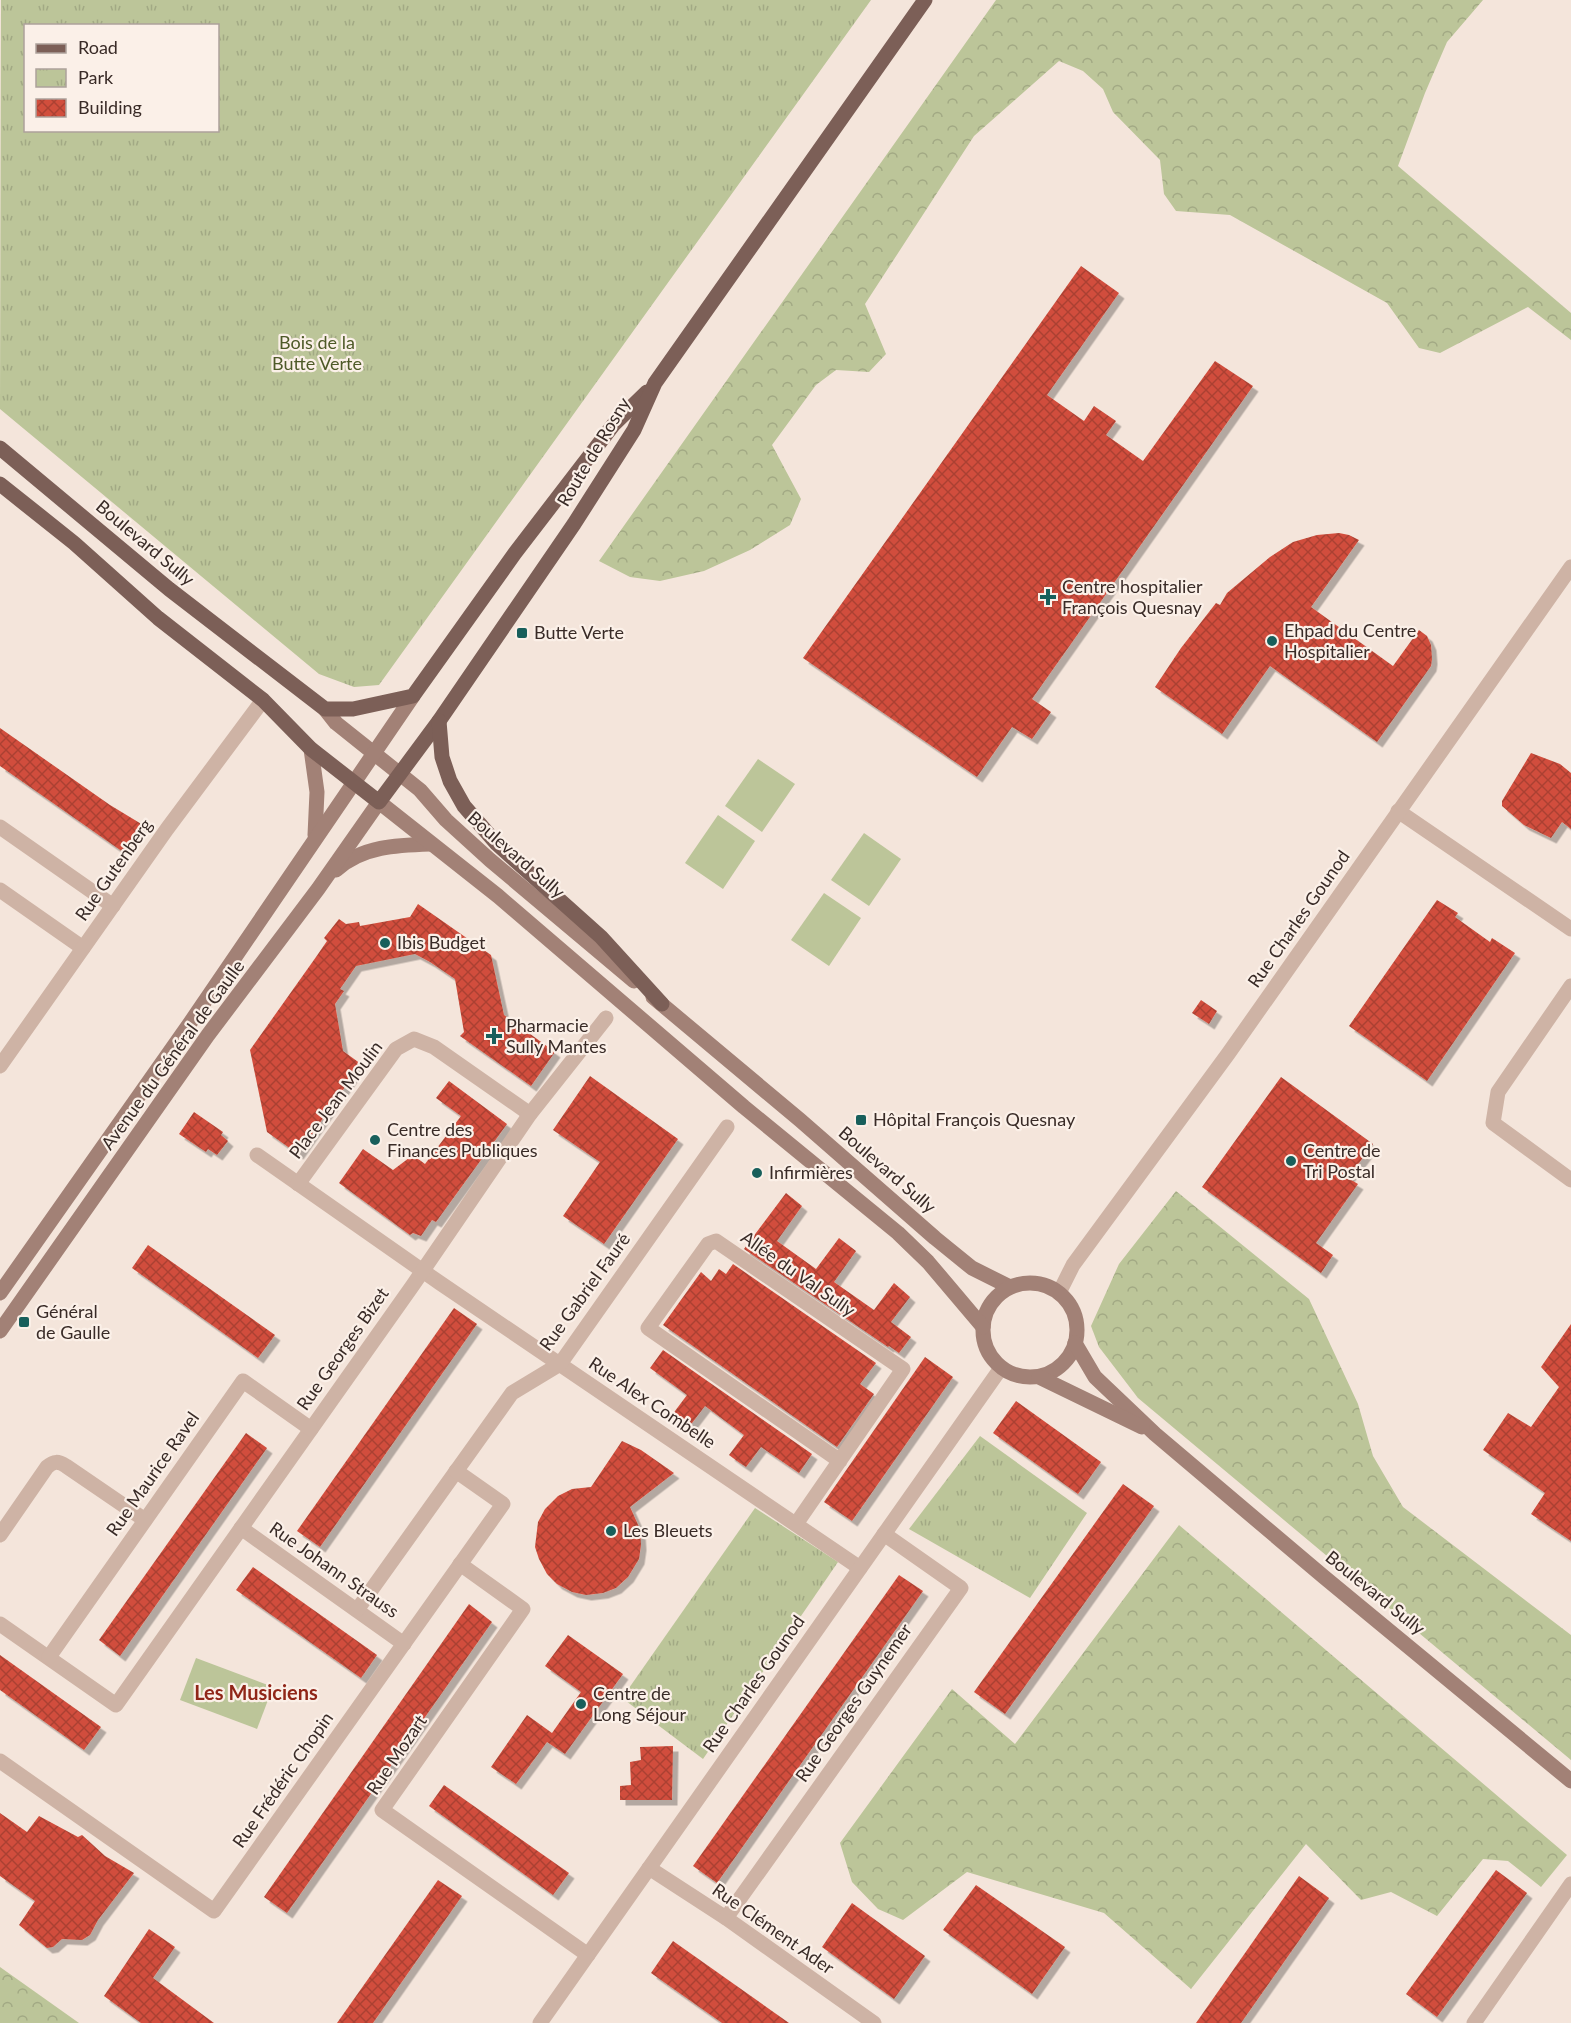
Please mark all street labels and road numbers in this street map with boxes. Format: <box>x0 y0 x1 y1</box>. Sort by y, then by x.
street label: Route de Rosny <box>552 392 635 510</box>
street label: Boulevard Sully <box>92 495 200 590</box>
street label: Boulevard Sully <box>464 806 570 903</box>
street label: Rue Gutenberg <box>70 814 156 925</box>
street label: Rue Charles Gounod <box>1243 846 1354 991</box>
street label: Avenue du Général de Gaulle <box>96 955 249 1154</box>
street label: Place Jean Moulin <box>284 1036 387 1163</box>
street label: Boulevard Sully <box>835 1121 941 1218</box>
street label: Allée du Val Sully <box>737 1226 861 1321</box>
street label: Rue Gabriel Fauré <box>534 1228 634 1355</box>
street label: Rue Georges Bizet <box>292 1282 393 1414</box>
street label: Rue Alex Combelle <box>585 1352 720 1453</box>
street label: Rue Maurice Ravel <box>101 1407 203 1540</box>
street label: Rue Johann Strauss <box>266 1516 404 1622</box>
street label: Boulevard Sully <box>1321 1545 1430 1639</box>
street label: Rue Charles Gounod <box>698 1611 809 1756</box>
street label: Rue Georges Guynemer <box>790 1619 916 1786</box>
street label: Rue Frédéric Chopin <box>227 1707 337 1851</box>
street label: Rue Mozart <box>361 1710 431 1799</box>
street label: Rue Clément Ader <box>708 1878 839 1979</box>

